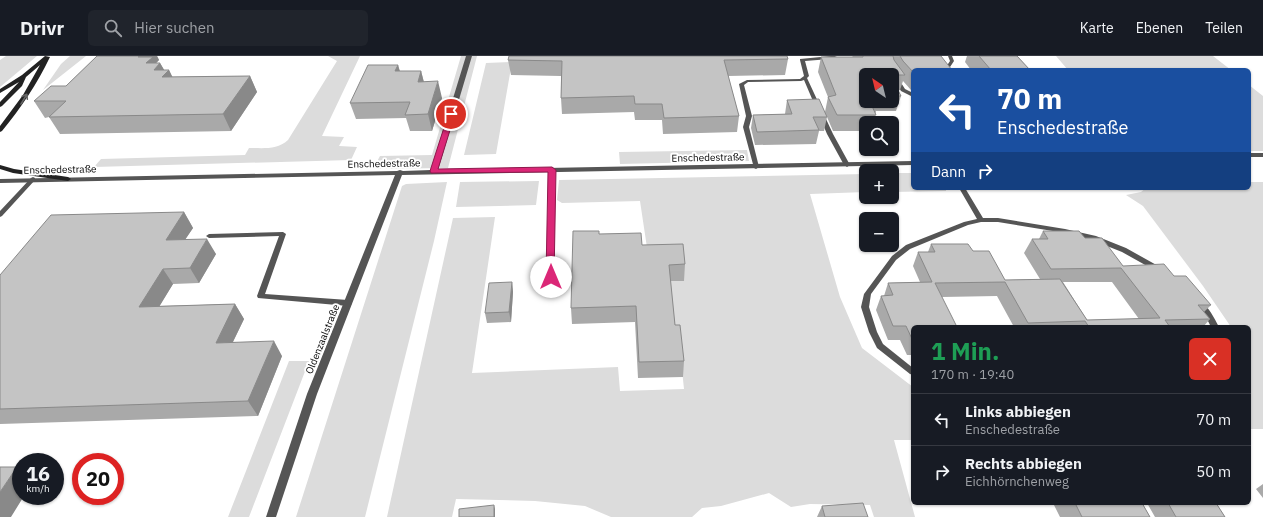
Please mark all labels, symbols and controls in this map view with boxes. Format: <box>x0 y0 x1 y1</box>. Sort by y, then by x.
search box <box>88 10 368 46</box>
text: Drivr <box>20 16 64 40</box>
icon: search <box>102 17 124 39</box>
text: Hier suchen <box>134 18 215 37</box>
text: Karte <box>1080 19 1114 37</box>
text: Ebenen <box>1136 19 1183 37</box>
text: Teilen <box>1205 19 1243 37</box>
north arrow <box>859 68 899 108</box>
map controls <box>859 68 899 252</box>
text: 70 m <box>997 80 1062 117</box>
icon: left <box>931 84 983 136</box>
one-way arrow <box>20 93 28 105</box>
pin <box>434 97 468 131</box>
icon: arrive <box>440 103 462 125</box>
button: search <box>859 116 899 156</box>
text: Enschedestraße <box>997 116 1128 139</box>
street label: Enschedestraße <box>671 150 745 165</box>
street label: Enschedestraße <box>347 156 421 171</box>
icon: right <box>974 160 996 182</box>
street label: Enschedestraße <box>23 162 97 177</box>
text: Dann <box>931 162 966 181</box>
button: + <box>859 164 899 204</box>
button: − <box>859 212 899 252</box>
position arrow <box>530 256 572 298</box>
street label: Oldenzaalstraße <box>303 302 343 376</box>
text: 1 Min. <box>931 335 999 367</box>
button: close <box>1189 338 1231 380</box>
text: 170 m · 19:40 <box>931 366 1014 383</box>
text: Links abbiegen <box>965 402 1071 421</box>
icon: left <box>931 409 953 431</box>
text: 70 m <box>1196 410 1231 429</box>
text: Enschedestraße <box>965 421 1060 438</box>
speed limit sign: 20 <box>72 453 124 505</box>
text: Rechts abbiegen <box>965 454 1082 473</box>
text: 16 <box>26 460 50 487</box>
icon: right <box>931 461 953 483</box>
text: 50 m <box>1196 462 1231 481</box>
text: Eichhörnchenweg <box>965 473 1069 490</box>
text: km/h <box>26 482 50 495</box>

